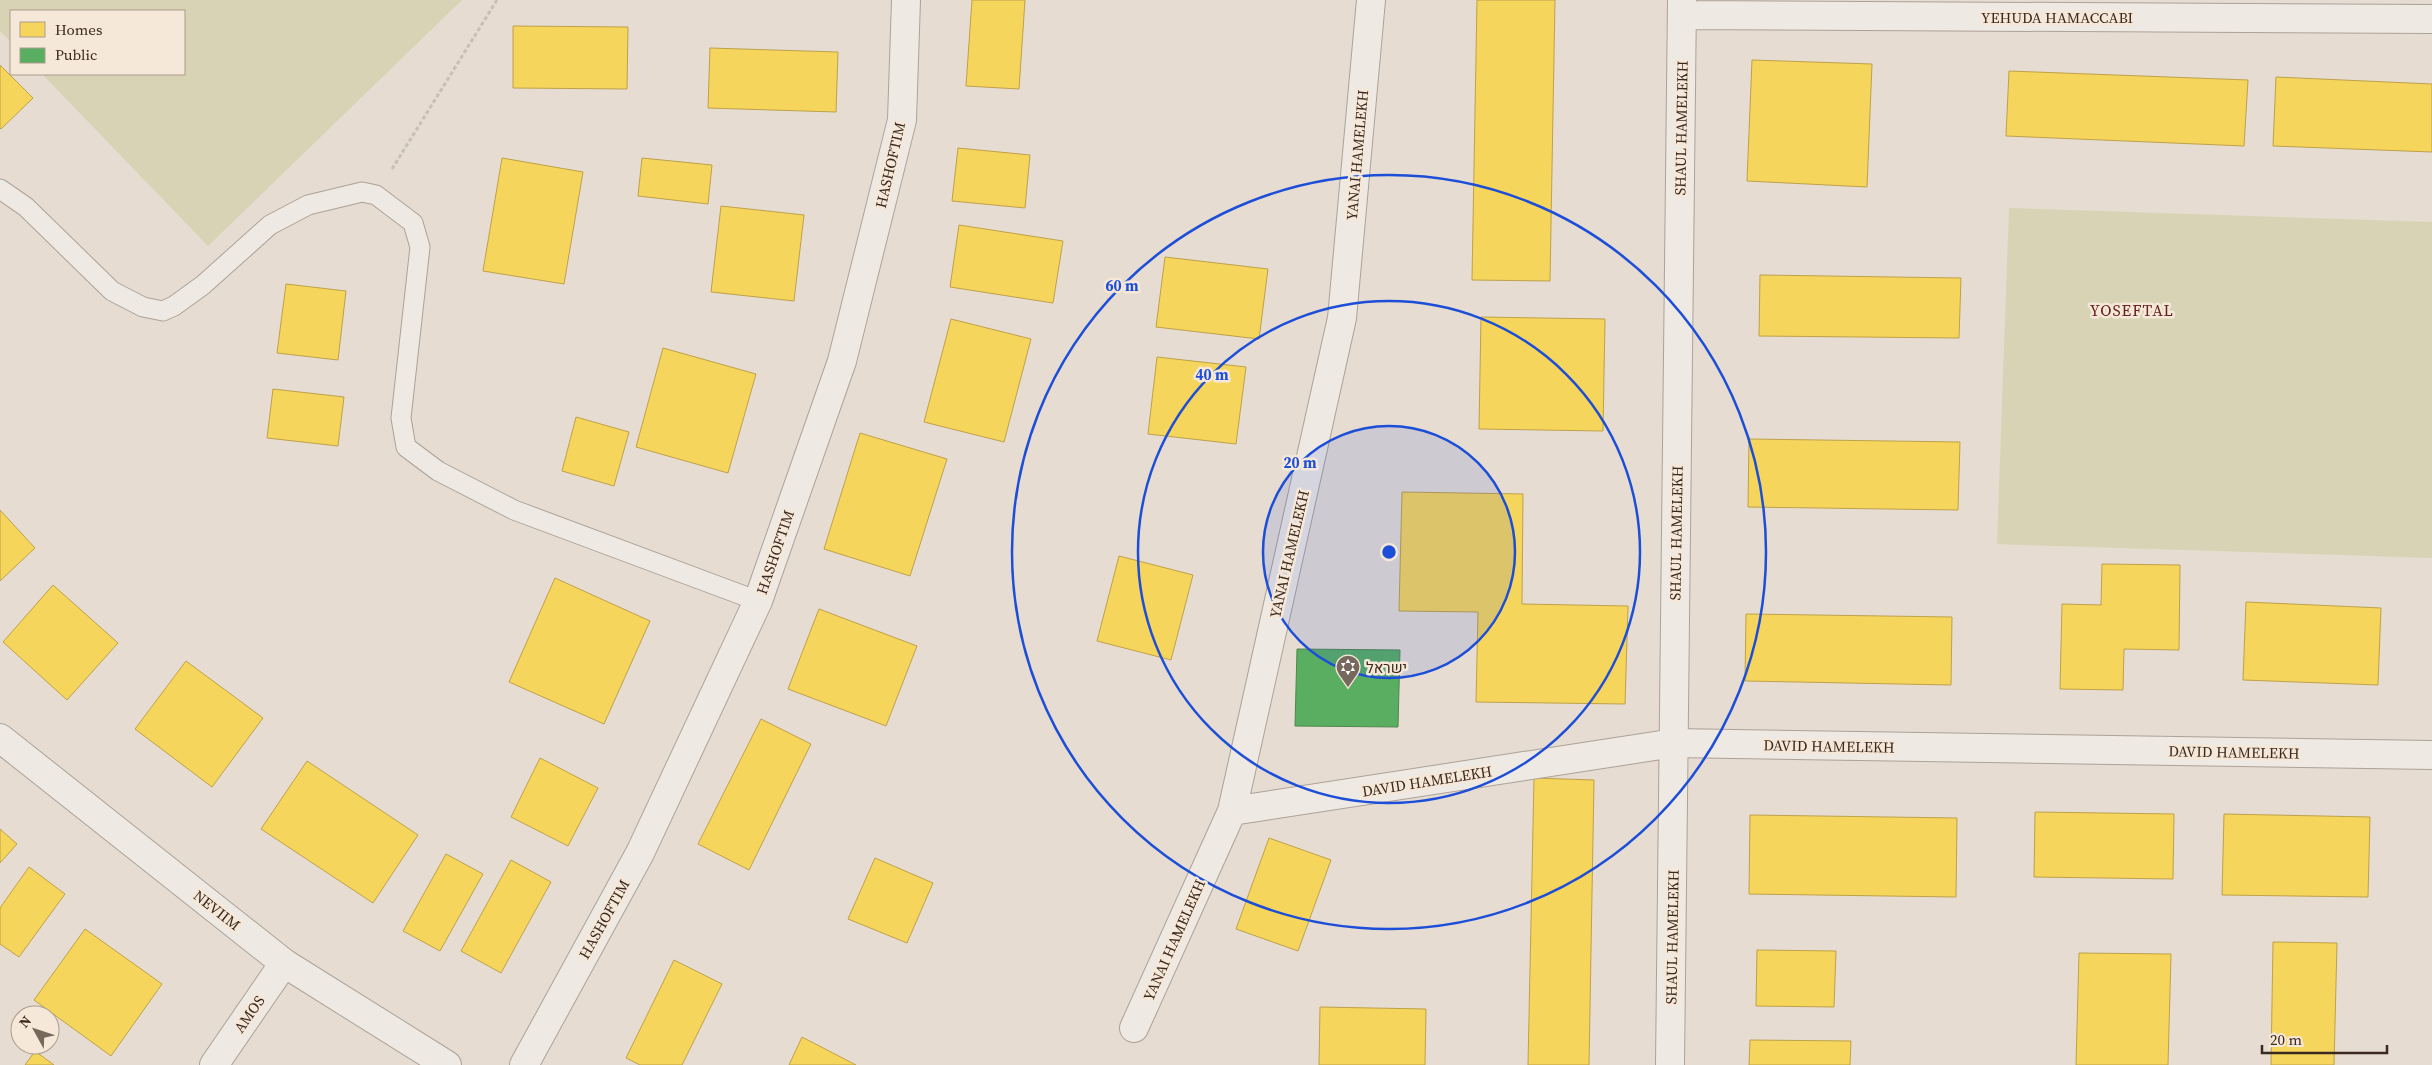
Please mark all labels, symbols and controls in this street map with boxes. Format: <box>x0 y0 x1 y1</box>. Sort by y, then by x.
street label: YEHUDA HAMACCABI <box>1981 7 2133 28</box>
legend <box>10 10 185 75</box>
text: Homes <box>55 19 102 40</box>
text: Public <box>55 44 97 65</box>
street label: SHAUL HAMELEKH <box>1669 60 1693 196</box>
street label: YANAI HAMELEKH <box>1341 89 1373 221</box>
street label: HASHOFTIM <box>870 120 910 210</box>
text: 60 m <box>1105 275 1139 296</box>
district label: YOSEFTAL <box>2090 299 2174 321</box>
text: 40 m <box>1195 364 1229 385</box>
text: 20 m <box>1283 452 1317 473</box>
street label: SHAUL HAMELEKH <box>1664 465 1688 601</box>
street label: YANAI HAMELEKH <box>1264 488 1314 620</box>
street label: HASHOFTIM <box>751 507 799 597</box>
centre of rings <box>1380 543 1398 561</box>
synagogue icon: ישראל <box>1335 654 1361 688</box>
place label: ישראל <box>1366 657 1407 678</box>
street label: DAVID HAMELEKH <box>1763 734 1895 758</box>
street label: DAVID HAMELEKH <box>2168 740 2300 764</box>
street label: DAVID HAMELEKH <box>1360 760 1494 802</box>
street label: SHAUL HAMELEKH <box>1660 869 1684 1005</box>
street label: HASHOFTIM <box>573 875 635 963</box>
street label: YANAI HAMELEKH <box>1138 876 1210 1004</box>
street label: NEVIIM <box>189 885 245 935</box>
street label: AMOS <box>229 991 270 1037</box>
north arrow <box>10 1005 60 1055</box>
text: N <box>14 1011 36 1032</box>
scale bar <box>2262 1022 2387 1054</box>
text: 20 m <box>2270 1029 2302 1050</box>

